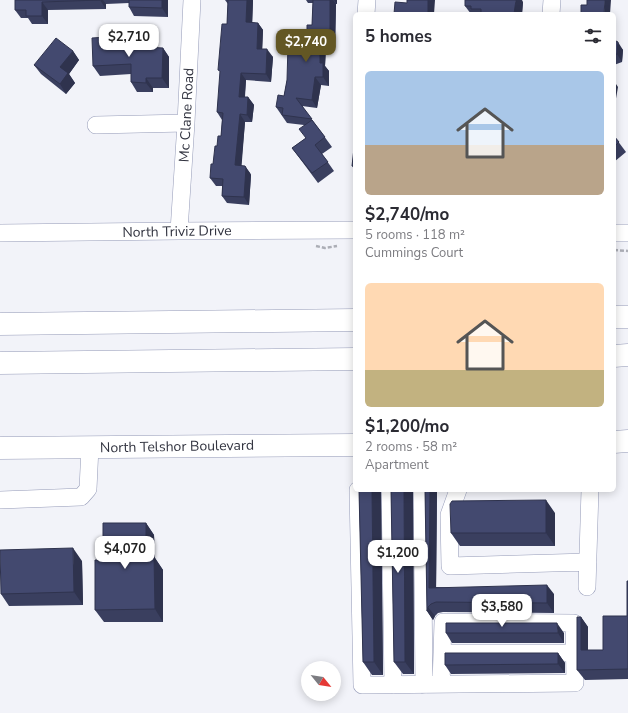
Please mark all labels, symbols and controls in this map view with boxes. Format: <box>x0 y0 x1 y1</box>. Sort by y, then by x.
pin: $2,710 <box>96 24 162 58</box>
text: 5 homes <box>365 25 432 48</box>
icon: filters <box>582 25 604 47</box>
text: $2,710 <box>108 28 150 46</box>
pin: $2,740 <box>273 29 339 63</box>
text: $2,740 <box>285 33 327 51</box>
street label: Mc Clane Road <box>175 67 198 163</box>
icon: home <box>449 97 521 169</box>
text: $2,740/mo <box>365 203 449 226</box>
street label: North Triviz Drive <box>122 221 232 242</box>
text: 5 rooms · 118 m² <box>365 226 465 244</box>
text: Cummings Court <box>365 244 463 262</box>
icon: home <box>449 309 521 381</box>
text: $1,200/mo <box>365 415 449 438</box>
street label: North Telshor Boulevard <box>100 436 254 457</box>
text: 2 rooms · 58 m² <box>365 438 457 456</box>
text: Apartment <box>365 456 428 474</box>
pin: $4,070 <box>92 536 158 570</box>
text: $4,070 <box>104 540 146 558</box>
pin: $1,200 <box>365 540 431 574</box>
text: $1,200 <box>377 544 419 562</box>
pin: $3,580 <box>469 594 535 628</box>
text: $3,580 <box>481 598 523 616</box>
north arrow <box>301 661 341 701</box>
map controls <box>301 661 341 701</box>

